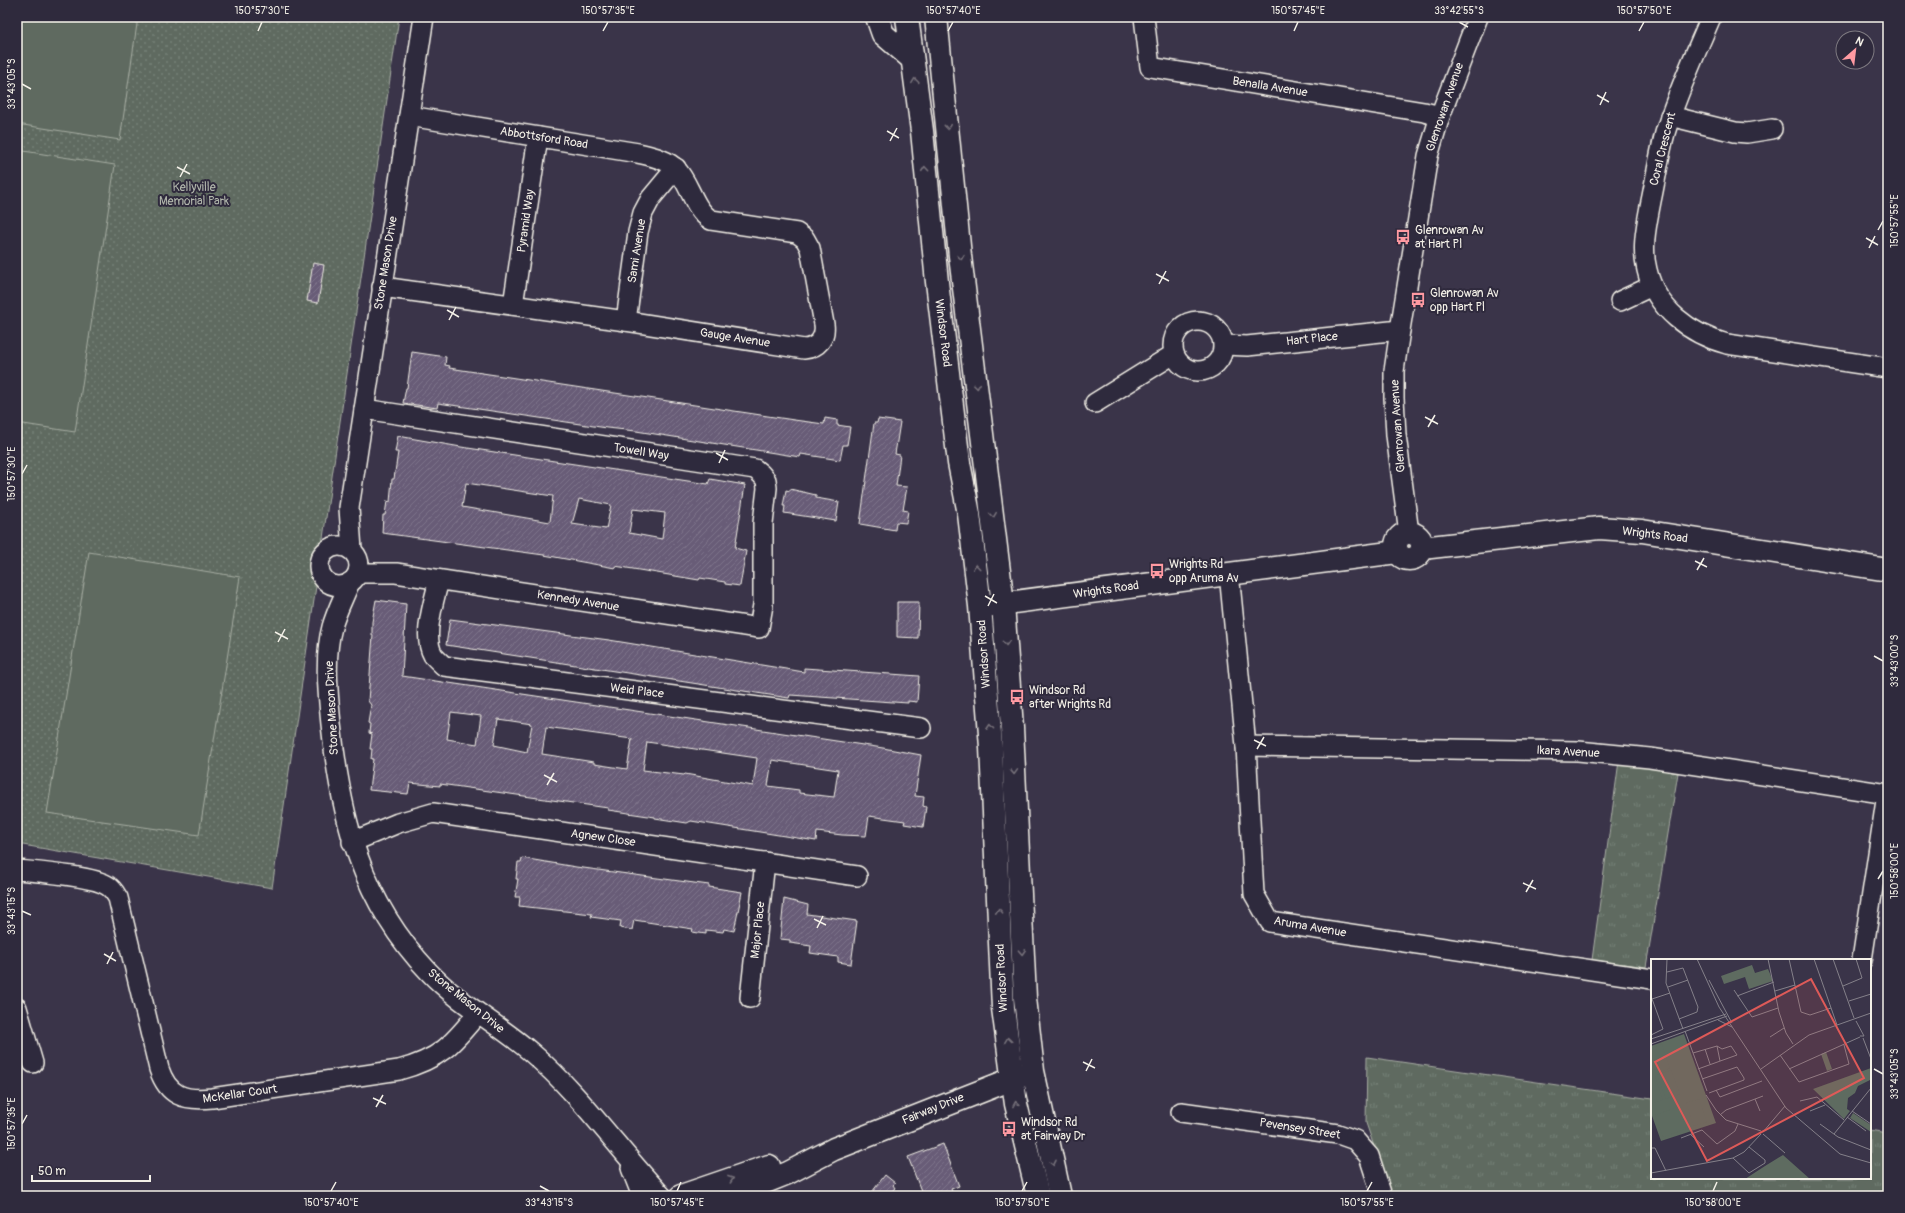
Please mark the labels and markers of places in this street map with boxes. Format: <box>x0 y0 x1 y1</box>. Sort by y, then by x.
place label: Glenrowan Av at Hart Pl <box>1415 223 1484 252</box>
bus stop icon: Glenrowan Av at Hart Pl <box>1394 228 1412 246</box>
place label: Glenrowan Av opp Hart Pl <box>1430 286 1499 315</box>
bus stop icon: Glenrowan Av opp Hart Pl <box>1409 291 1427 309</box>
place label: Wrights Rd opp Aruma Av <box>1169 557 1239 586</box>
bus stop icon: Wrights Rd opp Aruma Av <box>1148 562 1166 580</box>
place label: Windsor Rd after Wrights Rd <box>1029 683 1111 712</box>
bus stop icon: Windsor Rd after Wrights Rd <box>1008 688 1026 706</box>
place label: Windsor Rd at Fairway Dr <box>1021 1115 1086 1144</box>
bus stop icon: Windsor Rd at Fairway Dr <box>1000 1120 1018 1138</box>

